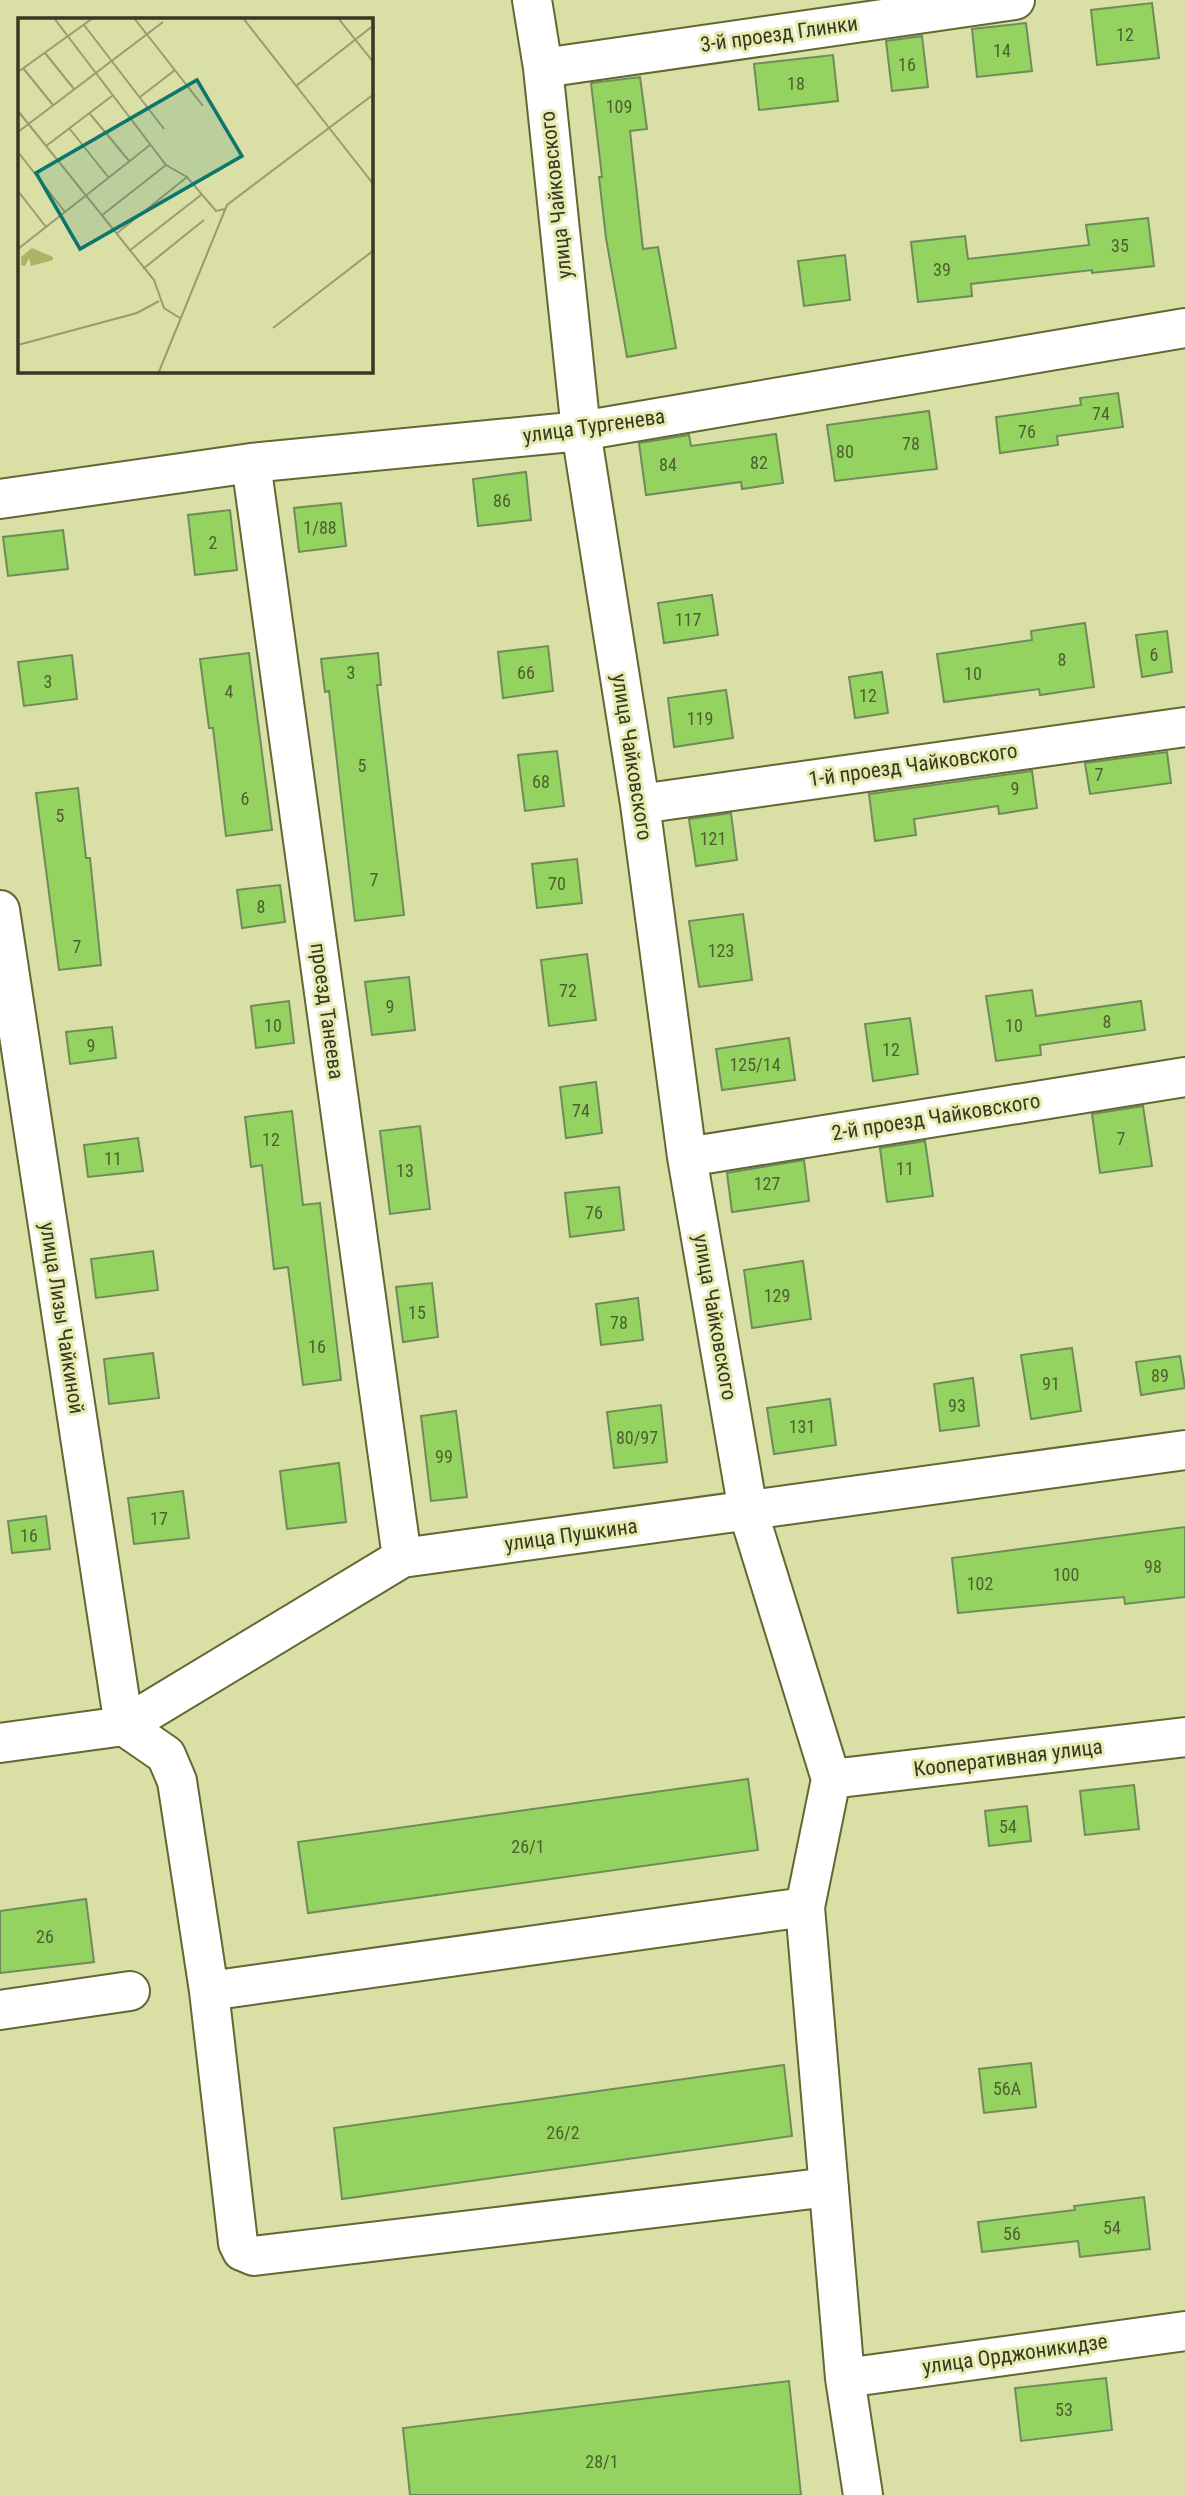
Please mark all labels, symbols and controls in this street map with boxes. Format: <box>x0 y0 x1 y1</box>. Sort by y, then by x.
street label: 3-й проезд Глинки <box>699 11 859 57</box>
inset map <box>18 18 373 373</box>
house number: 12 <box>1116 24 1134 45</box>
house number: 14 <box>993 40 1011 61</box>
house number: 16 <box>898 54 916 75</box>
house number: 18 <box>787 73 805 94</box>
house number: 109 <box>606 96 632 117</box>
street label: улица Чайковского <box>535 110 577 280</box>
house number: 35 <box>1111 235 1129 256</box>
house number: 39 <box>933 259 951 280</box>
house number: 74 <box>1092 403 1110 424</box>
street label: улица Тургенева <box>521 404 667 448</box>
house number: 76 <box>1018 421 1036 442</box>
house number: 78 <box>902 433 920 454</box>
house number: 80 <box>836 441 854 462</box>
house number: 82 <box>750 452 768 473</box>
house number: 84 <box>659 454 677 475</box>
house number: 86 <box>493 490 511 511</box>
house number: 1/88 <box>303 517 337 538</box>
house number: 2 <box>209 532 218 553</box>
house number: 117 <box>675 609 701 630</box>
house number: 6 <box>1150 644 1158 665</box>
house number: 8 <box>1058 649 1066 670</box>
house number: 3 <box>347 662 355 683</box>
house number: 66 <box>517 662 535 683</box>
house number: 10 <box>964 663 982 684</box>
house number: 3 <box>44 671 52 692</box>
street label: улица Чайковского <box>607 672 657 842</box>
house number: 4 <box>225 681 234 702</box>
house number: 12 <box>859 685 877 706</box>
house number: 119 <box>687 708 713 729</box>
street label: 1-й проезд Чайковского <box>807 738 1019 792</box>
house number: 5 <box>358 755 367 776</box>
house number: 7 <box>1095 764 1104 785</box>
house number: 68 <box>532 771 550 792</box>
house number: 9 <box>1011 778 1019 799</box>
house number: 6 <box>241 788 249 809</box>
house number: 5 <box>56 805 65 826</box>
house number: 121 <box>700 828 726 849</box>
house number: 7 <box>370 869 379 890</box>
house number: 70 <box>548 873 566 894</box>
house number: 8 <box>257 896 265 917</box>
house number: 7 <box>73 936 82 957</box>
house number: 123 <box>708 940 734 961</box>
street label: проезд Танеева <box>306 941 348 1081</box>
house number: 72 <box>559 980 577 1001</box>
house number: 9 <box>386 996 394 1017</box>
house number: 8 <box>1103 1011 1111 1032</box>
house number: 10 <box>264 1015 282 1036</box>
house number: 10 <box>1005 1015 1023 1036</box>
house number: 9 <box>87 1035 95 1056</box>
house number: 12 <box>882 1039 900 1060</box>
house number: 125/14 <box>729 1054 781 1075</box>
street label: 2-й проезд Чайковского <box>830 1089 1042 1145</box>
house number: 74 <box>572 1100 590 1121</box>
house number: 7 <box>1117 1128 1126 1149</box>
house number: 12 <box>262 1129 280 1150</box>
house number: 11 <box>104 1148 122 1169</box>
house number: 11 <box>896 1158 914 1179</box>
house number: 13 <box>396 1160 414 1181</box>
house number: 127 <box>754 1173 780 1194</box>
house number: 76 <box>585 1202 603 1223</box>
street label: улица Лизы Чайкиной <box>35 1220 89 1416</box>
street label: улица Чайковского <box>689 1232 741 1402</box>
house number: 129 <box>764 1285 790 1306</box>
house number: 15 <box>408 1302 426 1323</box>
house number: 78 <box>610 1312 628 1333</box>
house number: 16 <box>308 1336 326 1357</box>
house number: 89 <box>1151 1365 1169 1386</box>
house number: 91 <box>1042 1373 1060 1394</box>
house number: 93 <box>948 1395 966 1416</box>
house number: 131 <box>789 1416 815 1437</box>
house number: 80/97 <box>616 1427 658 1448</box>
house number: 99 <box>435 1446 453 1467</box>
house number: 17 <box>150 1508 168 1529</box>
street label: улица Пушкина <box>503 1514 639 1556</box>
house number: 16 <box>20 1525 38 1546</box>
house number: 98 <box>1144 1556 1162 1577</box>
house number: 100 <box>1053 1564 1079 1585</box>
house number: 102 <box>967 1573 993 1594</box>
street label: Кооперативная улица <box>912 1735 1104 1781</box>
house number: 54 <box>999 1816 1017 1837</box>
house number: 26/1 <box>511 1836 545 1857</box>
house number: 26 <box>36 1926 54 1947</box>
house number: 56А <box>993 2078 1022 2099</box>
house number: 26/2 <box>546 2122 580 2143</box>
house number: 54 <box>1103 2217 1121 2238</box>
house number: 56 <box>1003 2223 1021 2244</box>
street label: улица Орджоникидзе <box>921 2329 1109 2379</box>
house number: 53 <box>1055 2399 1073 2420</box>
house number: 28/1 <box>585 2451 619 2472</box>

